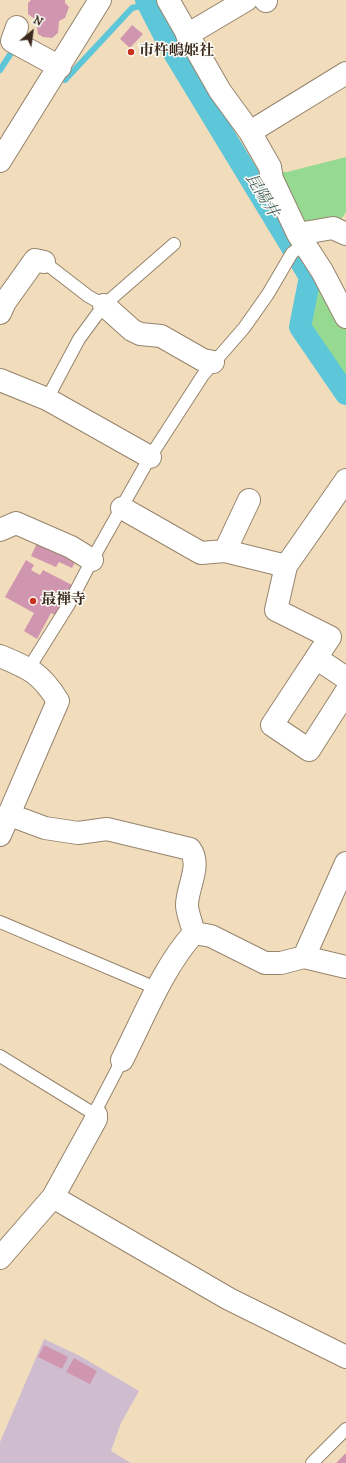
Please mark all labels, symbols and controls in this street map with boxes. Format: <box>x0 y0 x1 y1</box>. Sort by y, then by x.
north arrow <box>12 12 52 52</box>
text: N <box>30 13 45 30</box>
place label: 市杵嶋姫社 <box>139 43 214 61</box>
marker: 市杵嶋姫社 <box>126 47 136 57</box>
water label: 昆陽井 <box>240 170 282 222</box>
place label: 最禅寺 <box>41 592 86 610</box>
marker: 最禅寺 <box>28 596 38 606</box>

